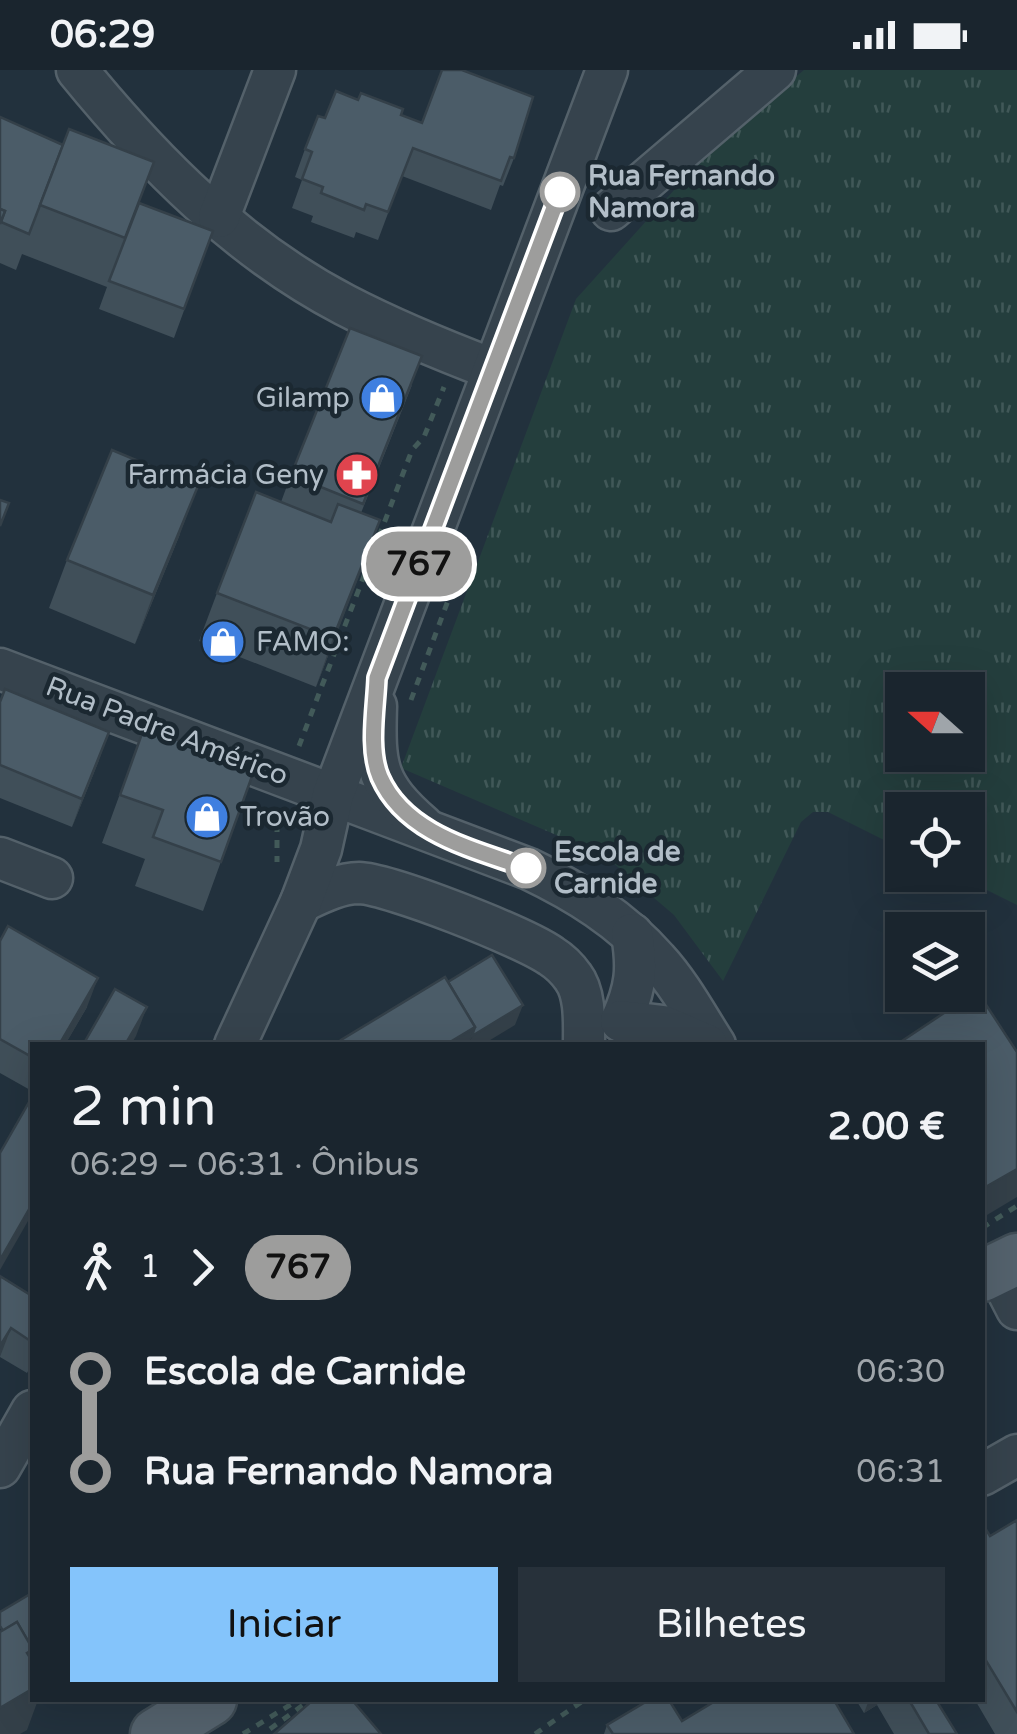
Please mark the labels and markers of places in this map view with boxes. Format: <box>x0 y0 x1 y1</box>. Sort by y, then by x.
place label: Rua Fernando Namora <box>588 159 775 225</box>
marker: Rua Fernando Namora <box>541 173 579 211</box>
shop icon: Gilamp <box>359 375 405 421</box>
place label: Gilamp <box>256 381 350 415</box>
pharmacy icon: Farmácia Geny <box>334 452 380 498</box>
place label: Farmácia Geny <box>127 458 324 492</box>
shop icon: FAMO: <box>200 619 246 665</box>
place label: FAMO: <box>256 625 350 659</box>
shop icon: Trovão <box>184 794 230 840</box>
place label: Trovão <box>240 800 330 834</box>
place label: Escola de Carnide <box>554 835 681 901</box>
marker: Escola de Carnide <box>507 849 545 887</box>

